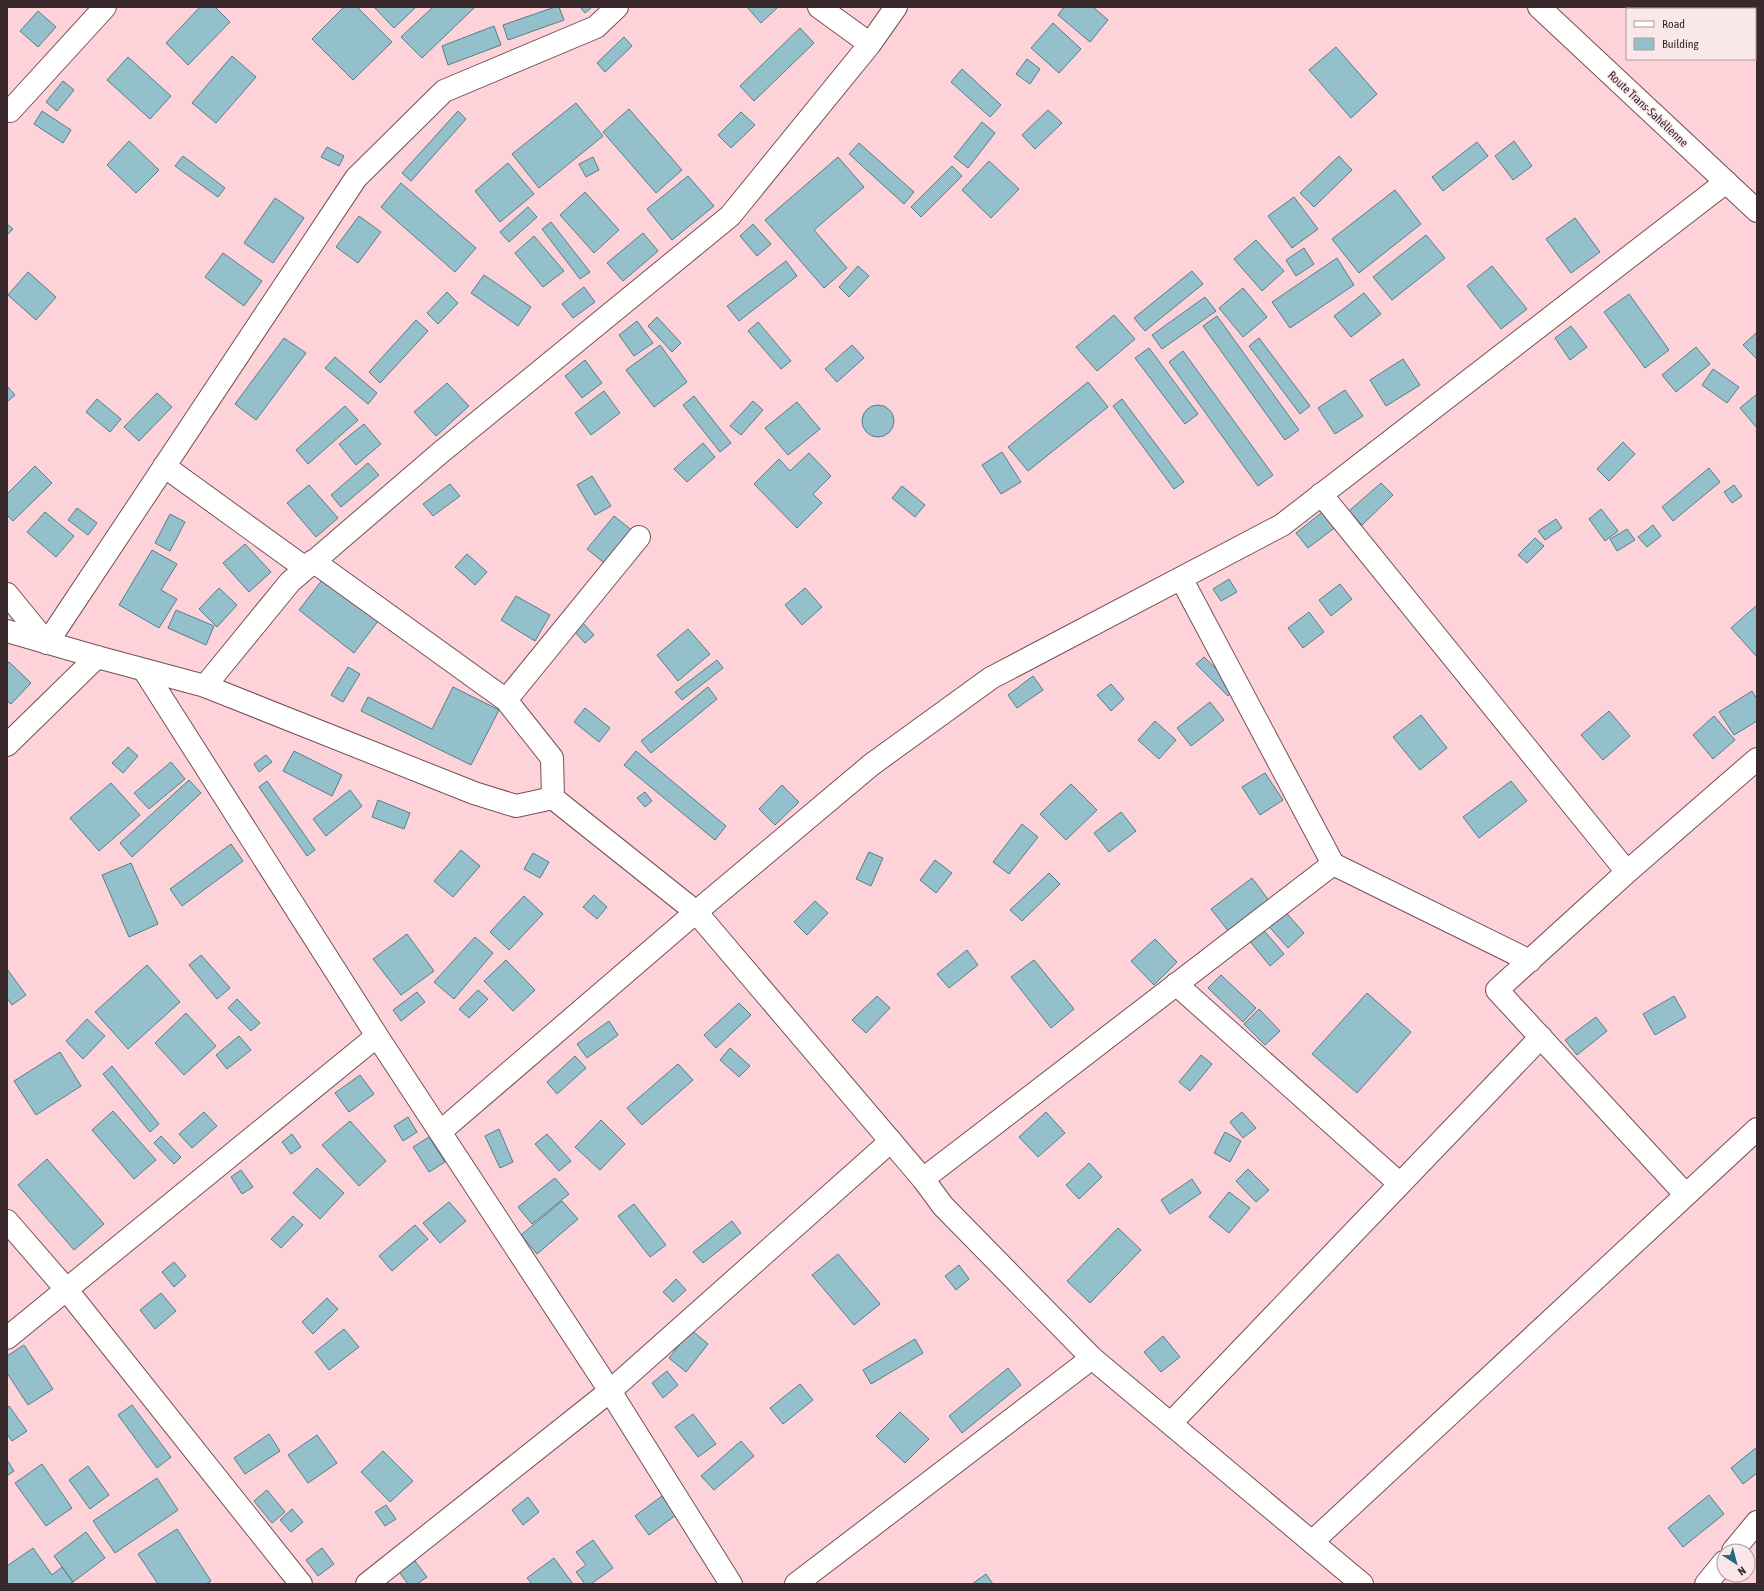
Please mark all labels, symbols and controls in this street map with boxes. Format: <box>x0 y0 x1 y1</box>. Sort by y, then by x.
legend <box>1626 8 1756 60</box>
text: Road <box>1662 17 1685 31</box>
text: Building <box>1662 37 1700 51</box>
street label: Route Trans-Sahélienne <box>1605 68 1691 150</box>
north arrow <box>1716 1543 1756 1583</box>
text: N <box>1736 1564 1748 1578</box>

